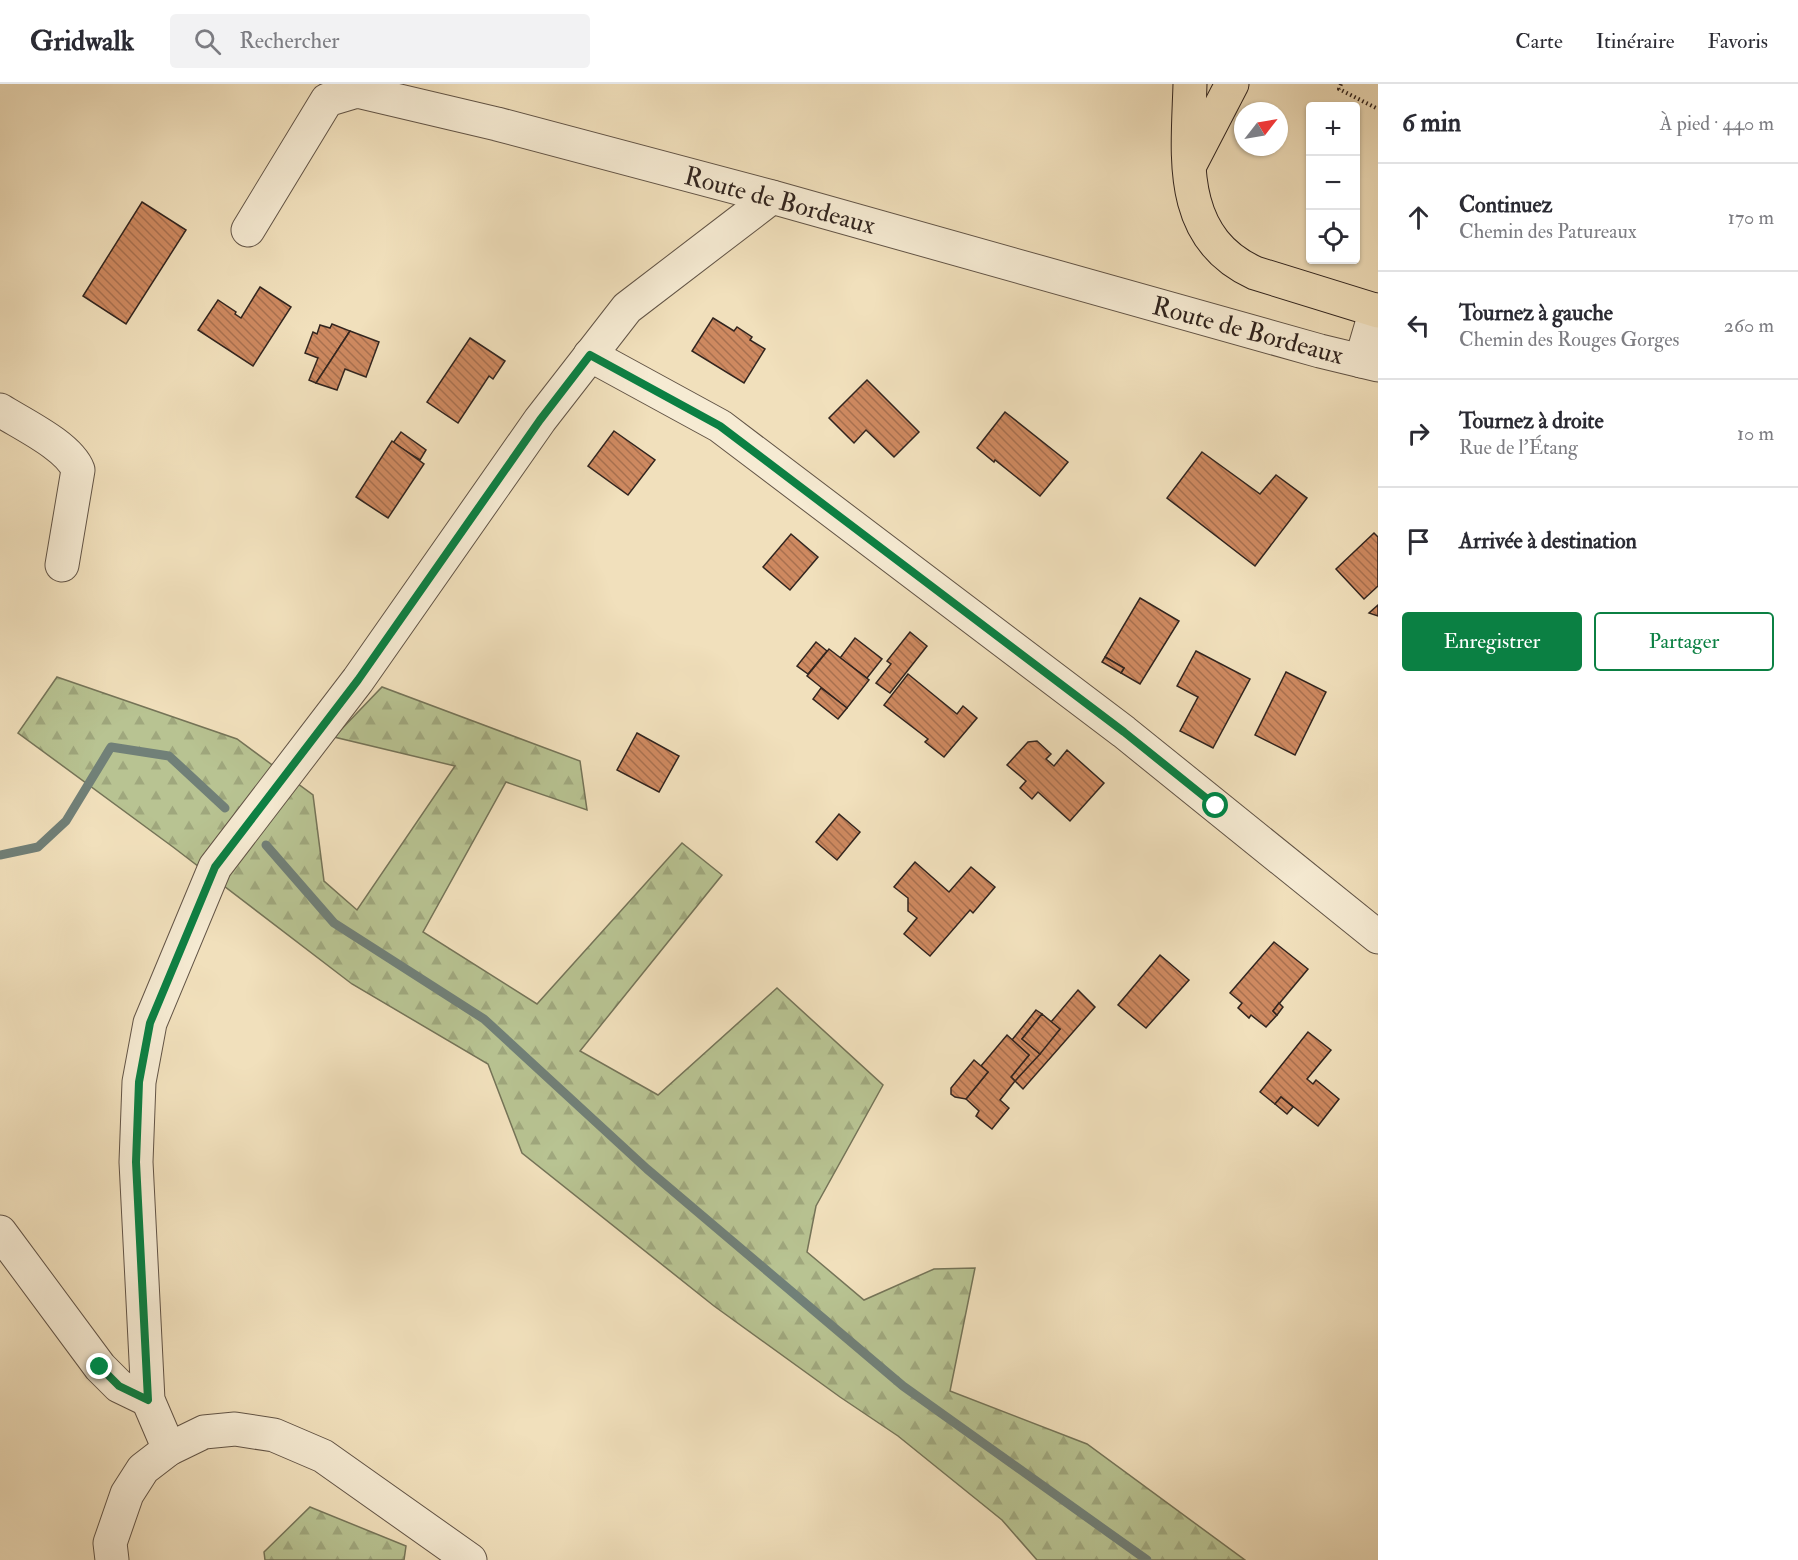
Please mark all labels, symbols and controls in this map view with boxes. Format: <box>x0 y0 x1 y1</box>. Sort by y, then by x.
search box <box>170 14 590 68</box>
text: Gridwalk <box>30 24 134 59</box>
icon: search <box>191 25 224 58</box>
text: Rechercher <box>239 27 340 55</box>
text: Carte <box>1515 28 1563 55</box>
text: Itinéraire <box>1596 28 1674 55</box>
text: Favoris <box>1707 28 1768 55</box>
north arrow <box>1234 102 1288 156</box>
map controls <box>1306 102 1360 264</box>
button: + <box>1306 102 1360 156</box>
text: 6 min <box>1402 107 1461 139</box>
text: À pied · 440 m <box>1660 111 1774 136</box>
button: − <box>1306 156 1360 210</box>
street label: Route de Bordeaux <box>681 160 879 242</box>
text: Continuez <box>1459 191 1552 219</box>
icon: ahead <box>1402 201 1435 234</box>
text: 170 m <box>1728 205 1774 230</box>
button: locate <box>1306 210 1360 264</box>
text: Chemin des Patureaux <box>1459 219 1637 244</box>
street label: Route de Bordeaux <box>1149 290 1347 372</box>
text: Tournez à gauche <box>1459 299 1613 327</box>
icon: left <box>1402 309 1435 342</box>
text: 260 m <box>1724 313 1774 338</box>
text: Chemin des Rouges Gorges <box>1459 327 1679 352</box>
text: Tournez à droite <box>1459 407 1604 435</box>
icon: right <box>1402 417 1435 450</box>
text: 10 m <box>1737 421 1774 446</box>
text: Rue de l'Étang <box>1459 435 1578 460</box>
icon: arrive <box>1402 525 1435 558</box>
text: Arrivée à destination <box>1459 527 1637 555</box>
button: Enregistrer <box>1402 612 1582 671</box>
button: Partager <box>1594 612 1774 671</box>
route start <box>1202 792 1228 818</box>
route end <box>86 1353 112 1379</box>

